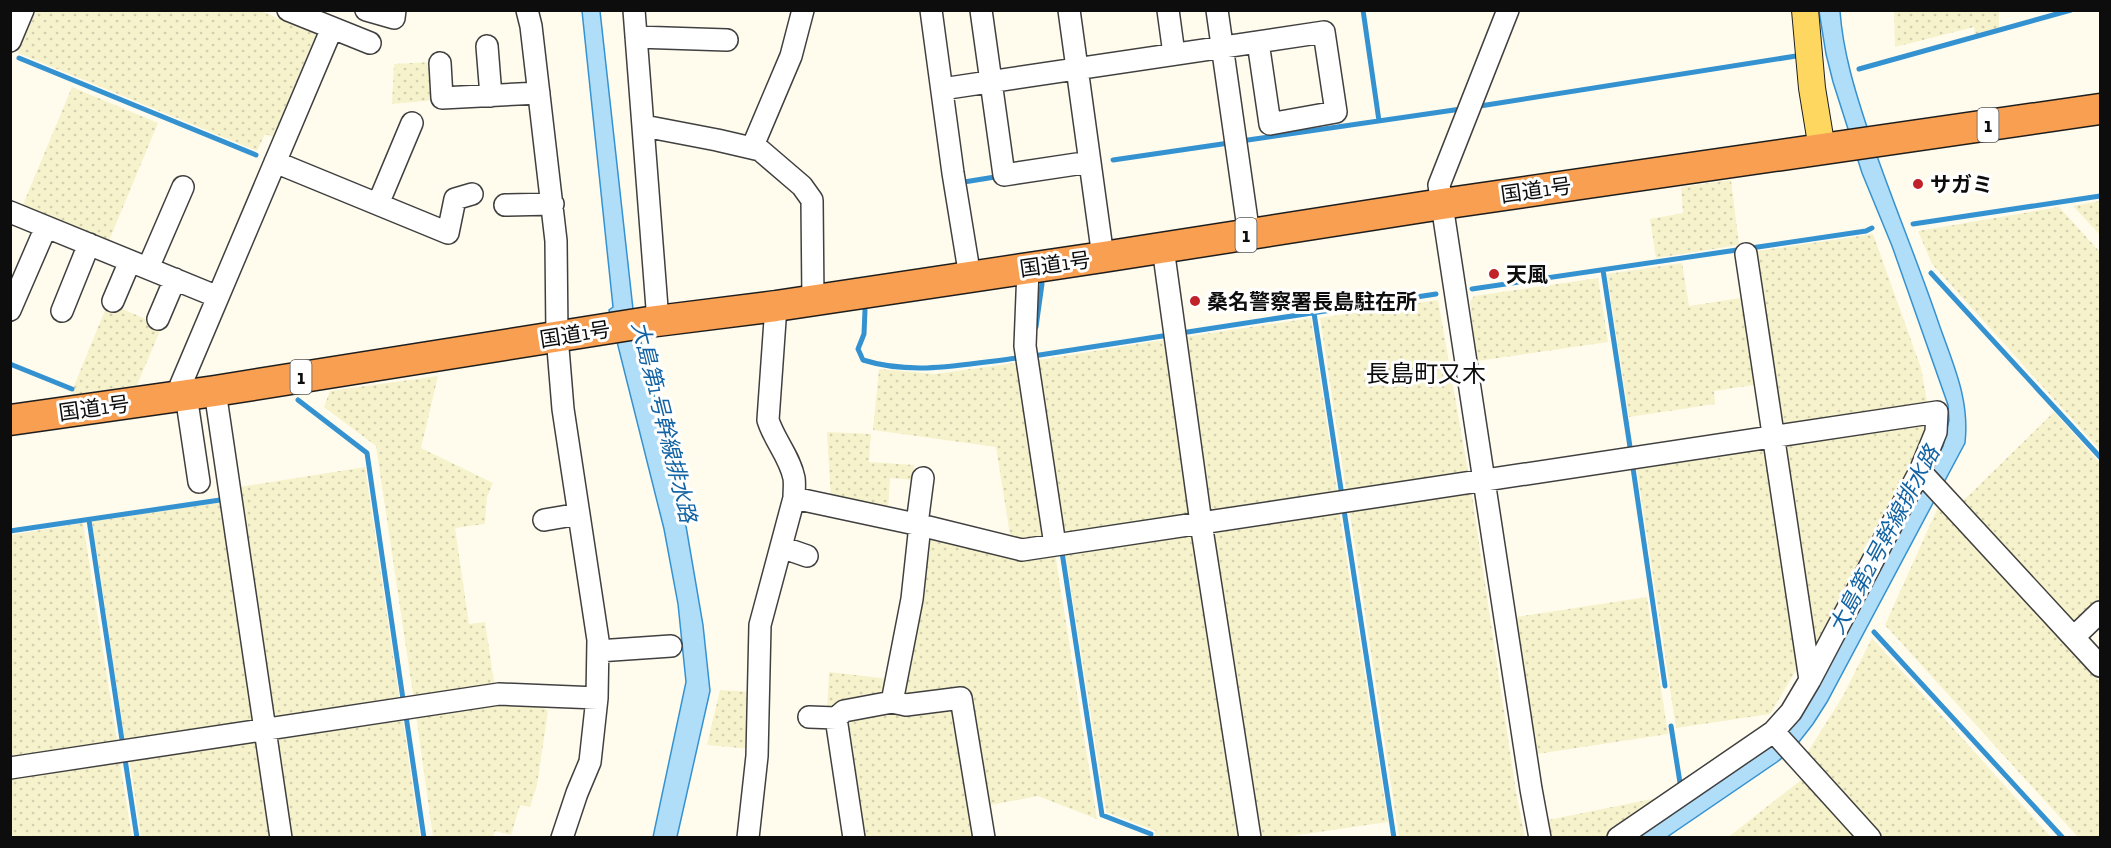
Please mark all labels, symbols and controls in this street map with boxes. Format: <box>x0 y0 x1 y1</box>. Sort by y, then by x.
road number: 1 <box>1978 108 1998 142</box>
place label: サガミ <box>1930 172 1993 197</box>
street label: 国道1号 <box>1499 173 1573 207</box>
marker: サガミ <box>1911 177 1925 191</box>
road number: 1 <box>1236 218 1256 252</box>
street label: 国道1号 <box>1018 247 1092 281</box>
place label: 天風 <box>1506 262 1548 287</box>
marker: 天風 <box>1487 267 1501 281</box>
place label: 桑名警察署長島駐在所 <box>1207 289 1417 314</box>
marker: 桑名警察署長島駐在所 <box>1188 294 1202 308</box>
street label: 国道1号 <box>538 316 612 352</box>
water label: 大島第1号幹線排水路 <box>626 319 703 527</box>
district label: 長島町又木 <box>1366 359 1486 388</box>
road number: 1 <box>290 360 312 394</box>
street label: 国道1号 <box>57 391 131 425</box>
water label: 大島第2号幹線排水路 <box>1823 440 1946 639</box>

